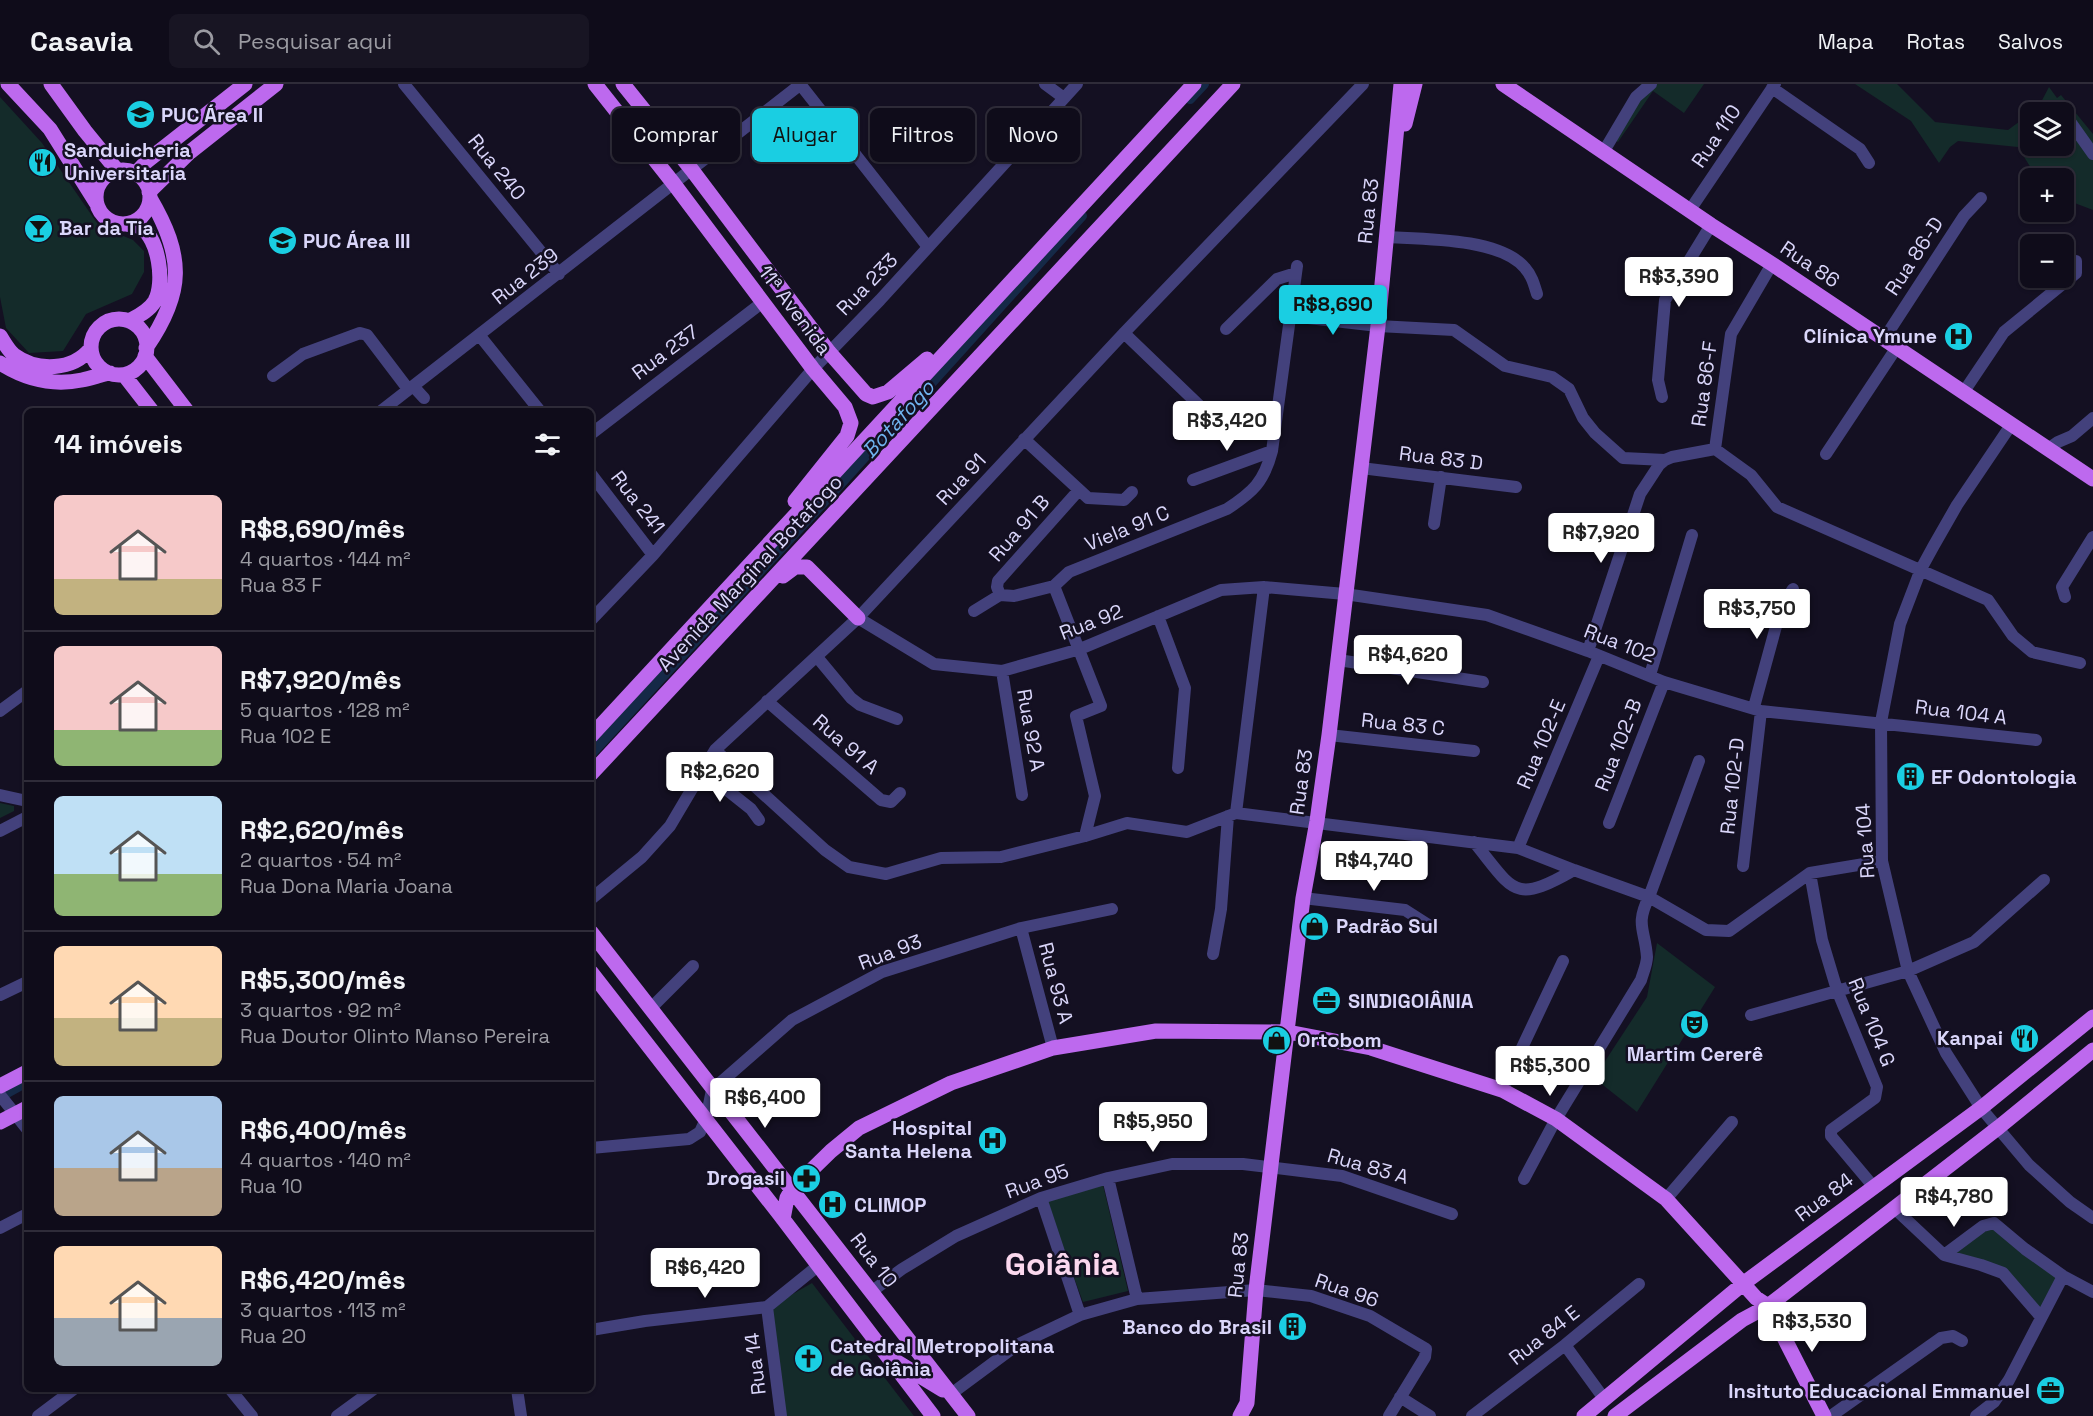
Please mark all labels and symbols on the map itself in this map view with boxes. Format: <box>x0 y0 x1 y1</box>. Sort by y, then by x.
school or university icon: PUC Área II <box>124 99 156 131</box>
street label: Rua 110 <box>1685 99 1747 173</box>
place label: PUC Área II <box>161 102 263 128</box>
street label: Rua 240 <box>462 128 532 206</box>
place label: Sanduicheria Universitaria <box>64 137 191 186</box>
restaurant icon: Sanduicheria Universitaria <box>27 146 59 178</box>
street label: Rua 83 <box>1352 177 1384 245</box>
bar icon: Bar da Tia <box>22 212 54 244</box>
street label: Rua 86-D <box>1879 212 1949 300</box>
place label: Bar da Tia <box>59 215 154 241</box>
school or university icon: PUC Área III <box>266 225 298 257</box>
place label: PUC Área III <box>303 228 411 254</box>
street label: Rua 86 <box>1775 235 1845 293</box>
street label: Rua 239 <box>486 242 564 310</box>
street label: Rua 233 <box>831 247 903 321</box>
pin: R$3,390 <box>1624 257 1734 308</box>
street label: 11ª Avenida <box>753 260 837 360</box>
pin: R$8,690 <box>1278 285 1388 336</box>
street label: Rua 237 <box>626 318 704 386</box>
hospital icon: Clínica Ymune <box>1942 320 1974 352</box>
place label: Clínica Ymune <box>1804 323 1937 349</box>
street label: Rua 86-F <box>1685 339 1723 428</box>
water label: Botafogo <box>856 374 941 464</box>
pin: R$3,420 <box>1172 401 1282 452</box>
street label: Rua 83 D <box>1398 440 1484 476</box>
street label: Rua 91 <box>930 447 992 511</box>
street label: Rua 241 <box>605 465 671 539</box>
street label: Avenida Marginal Botafogo <box>652 469 848 677</box>
street label: Rua 91 B <box>983 489 1055 567</box>
street label: Viela 91 C <box>1081 499 1173 557</box>
pin: R$7,920 <box>1546 513 1656 564</box>
pin: R$3,750 <box>1702 589 1812 640</box>
street label: Rua 92 <box>1056 598 1126 646</box>
street label: Rua 102 <box>1580 617 1660 669</box>
pin: R$4,620 <box>1353 635 1463 686</box>
street label: Rua 92 A <box>1011 687 1051 774</box>
street label: Rua 104 A <box>1913 693 2009 731</box>
street label: Rua 102-E <box>1510 695 1572 793</box>
street label: Rua 102-B <box>1588 695 1648 795</box>
street label: Rua 83 C <box>1360 707 1446 741</box>
street label: Rua 91 A <box>807 708 885 780</box>
street label: Rua 102-D <box>1714 736 1750 836</box>
street label: Rua 83 <box>1284 747 1318 817</box>
pin: R$2,620 <box>665 752 775 803</box>
building icon: EF Odontologia <box>1894 761 1926 793</box>
place label: EF Odontologia <box>1931 764 2077 790</box>
street label: Rua 104 <box>1849 803 1881 879</box>
pin: R$4,740 <box>1319 841 1429 892</box>
shop icon: Padrão Sul <box>1299 910 1331 942</box>
place label: Padrão Sul <box>1336 913 1438 939</box>
street label: Rua 93 <box>855 928 925 976</box>
street label: Rua 93 A <box>1033 939 1079 1027</box>
street label: Rua 104 G <box>1842 974 1902 1070</box>
office icon: SINDIGOIÂNIA <box>1311 985 1343 1017</box>
place label: SINDIGOIÂNIA <box>1348 988 1474 1014</box>
theatre icon: Martim Cererê <box>1679 1008 1711 1040</box>
restaurant icon: Kanpai <box>2008 1022 2040 1054</box>
shop icon: Ortobom <box>1260 1024 1292 1056</box>
place label: Kanpai <box>1937 1025 2003 1051</box>
place label: Ortobom <box>1297 1027 1382 1053</box>
place label: Martim Cererê <box>1627 1041 1763 1067</box>
pin: R$5,300 <box>1495 1046 1605 1097</box>
pin: R$6,400 <box>710 1078 820 1129</box>
pin: R$5,950 <box>1098 1102 1208 1153</box>
place label: Hospital Santa Helena <box>845 1115 972 1164</box>
hospital icon: Hospital Santa Helena <box>977 1124 1009 1156</box>
street label: Rua 83 A <box>1324 1142 1412 1190</box>
street label: Rua 95 <box>1002 1158 1072 1204</box>
pharmacy icon: Drogasil <box>790 1162 822 1194</box>
place label: Drogasil <box>707 1165 785 1191</box>
street label: Rua 84 <box>1790 1167 1858 1227</box>
pin: R$4,780 <box>1899 1177 2009 1228</box>
hospital icon: CLIMOP <box>817 1189 849 1221</box>
place label: CLIMOP <box>854 1192 926 1218</box>
street label: Rua 10 <box>844 1227 904 1293</box>
street label: Rua 83 <box>1222 1231 1254 1299</box>
district label: Goiânia <box>1005 1244 1119 1284</box>
pin: R$6,420 <box>650 1248 760 1299</box>
street label: Rua 96 <box>1312 1267 1382 1313</box>
street label: Rua 84 E <box>1503 1299 1585 1371</box>
pin: R$3,530 <box>1757 1302 1867 1353</box>
building icon: Banco do Brasil <box>1277 1311 1309 1343</box>
place label: Banco do Brasil <box>1122 1314 1272 1340</box>
street label: Rua 14 <box>738 1331 772 1397</box>
place label: Catedral Metropolitana de Goiânia <box>830 1333 1055 1382</box>
church icon: Catedral Metropolitana de Goiânia <box>793 1342 825 1374</box>
office icon: Insituto Educacional Emmanuel <box>2035 1375 2067 1407</box>
place label: Insituto Educacional Emmanuel <box>1728 1378 2030 1404</box>

